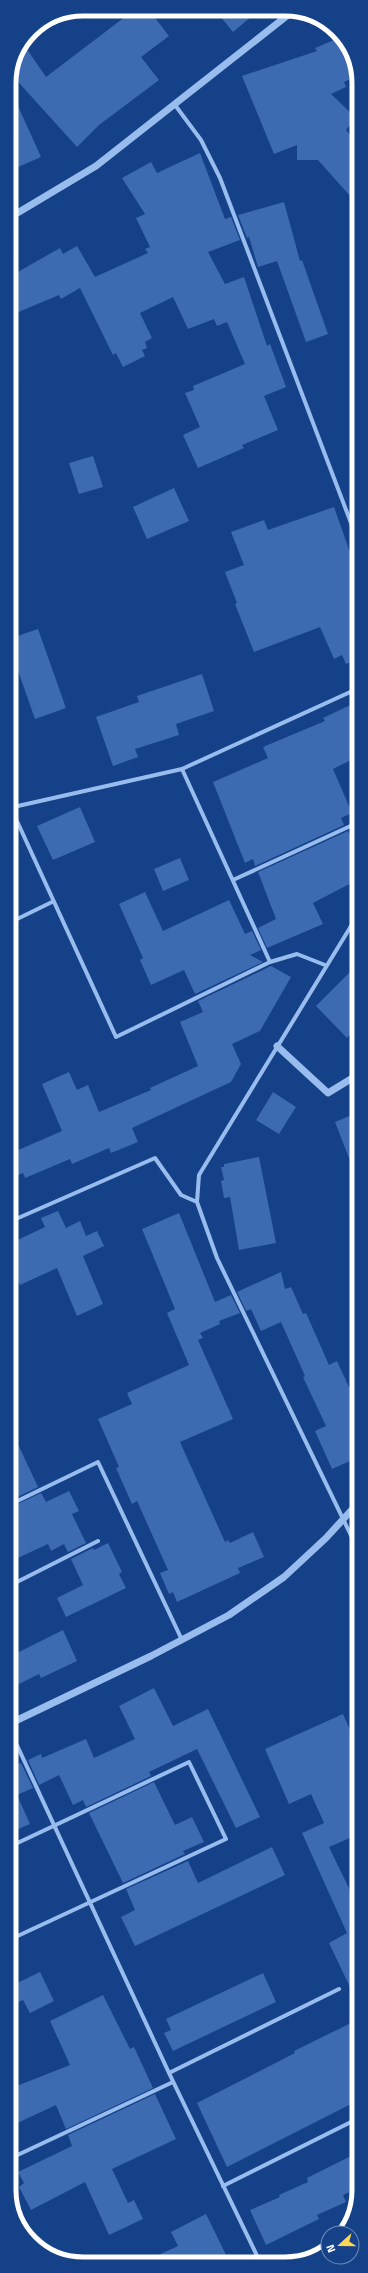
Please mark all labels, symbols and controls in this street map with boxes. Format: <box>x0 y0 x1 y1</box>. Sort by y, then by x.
north arrow <box>320 2225 360 2265</box>
text: N <box>322 2242 339 2255</box>

